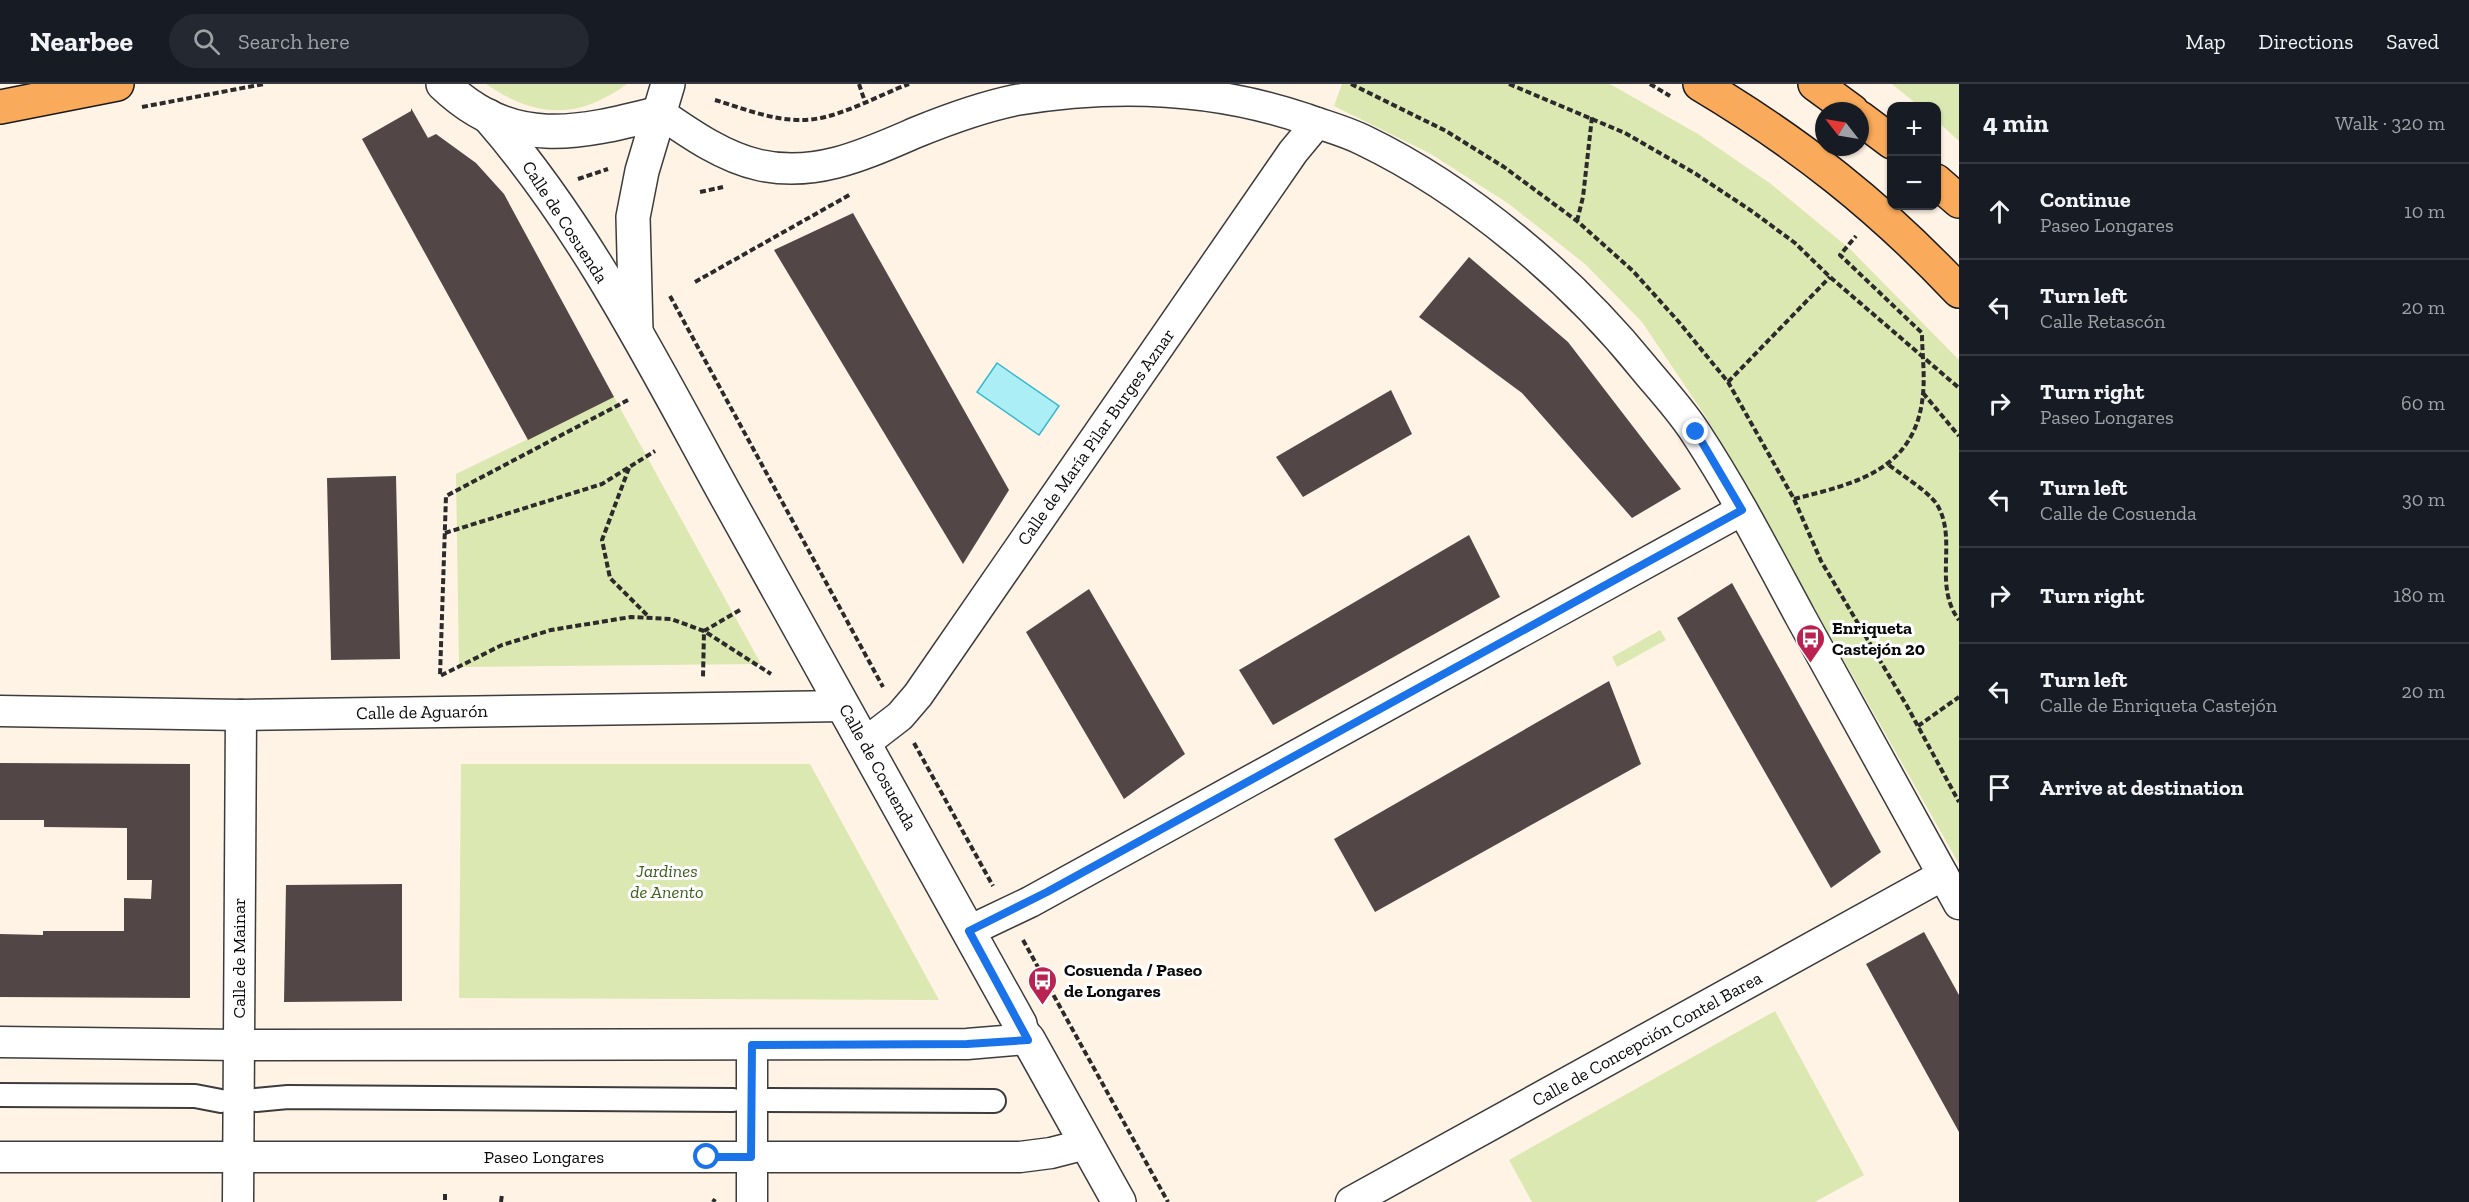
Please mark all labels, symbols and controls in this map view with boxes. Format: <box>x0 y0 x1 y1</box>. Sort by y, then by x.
search box <box>169 14 589 68</box>
text: Nearbee <box>30 25 133 58</box>
icon: search <box>190 25 223 58</box>
text: Search here <box>238 28 350 55</box>
text: Map <box>2186 29 2226 54</box>
text: Directions <box>2259 29 2353 54</box>
text: Saved <box>2386 29 2439 54</box>
north arrow <box>1815 102 1869 156</box>
map controls <box>1887 102 1941 210</box>
button: + <box>1887 102 1941 156</box>
text: 4 min <box>1983 107 2049 139</box>
text: Walk · 320 m <box>2335 111 2445 135</box>
button: − <box>1887 156 1941 210</box>
street label: Calle de Cosuenda <box>517 157 613 287</box>
text: Continue <box>2040 186 2131 213</box>
icon: ahead <box>1983 195 2016 228</box>
text: 10 m <box>2404 199 2445 223</box>
text: Paseo Longares <box>2040 213 2174 237</box>
text: Turn left <box>2040 282 2127 309</box>
icon: left <box>1983 291 2016 324</box>
text: 20 m <box>2401 295 2445 319</box>
text: Calle Retascón <box>2040 309 2165 333</box>
street label: Calle de María Pilar Burges Aznar <box>1013 324 1179 550</box>
text: Turn right <box>2040 378 2144 405</box>
icon: right <box>1983 387 2016 420</box>
text: 60 m <box>2401 391 2445 415</box>
text: Paseo Longares <box>2040 405 2174 429</box>
route end <box>1682 418 1708 444</box>
text: Turn left <box>2040 474 2127 501</box>
icon: left <box>1983 483 2016 516</box>
text: 30 m <box>2402 487 2445 511</box>
text: Calle de Cosuenda <box>2040 501 2197 525</box>
icon: right <box>1983 579 2016 612</box>
text: Turn right <box>2040 582 2144 609</box>
text: 180 m <box>2393 583 2445 607</box>
place label: Enriqueta Castejón 20 <box>1832 617 1925 660</box>
bus stop icon: Enriqueta Castejón 20 <box>1795 622 1827 664</box>
text: Turn left <box>2040 666 2127 693</box>
icon: left <box>1983 675 2016 708</box>
text: 20 m <box>2401 679 2445 703</box>
text: Calle de Enriqueta Castejón <box>2040 693 2277 717</box>
street label: Calle de Aguarón <box>356 700 489 724</box>
street label: Calle de Cosuenda <box>834 700 922 834</box>
icon: arrive <box>1983 771 2016 804</box>
text: Arrive at destination <box>2040 774 2243 801</box>
park label: Jardines de Anento <box>630 860 704 903</box>
street label: Calle de Mainar <box>228 898 250 1018</box>
place label: Cosuenda / Paseo de Longares <box>1064 959 1203 1002</box>
bus stop icon: Cosuenda / Paseo de Longares <box>1027 964 1059 1006</box>
street label: Calle de Concepción Contel Barea <box>1528 966 1766 1111</box>
route start <box>693 1143 719 1169</box>
street label: Paseo Longares <box>484 1146 604 1168</box>

